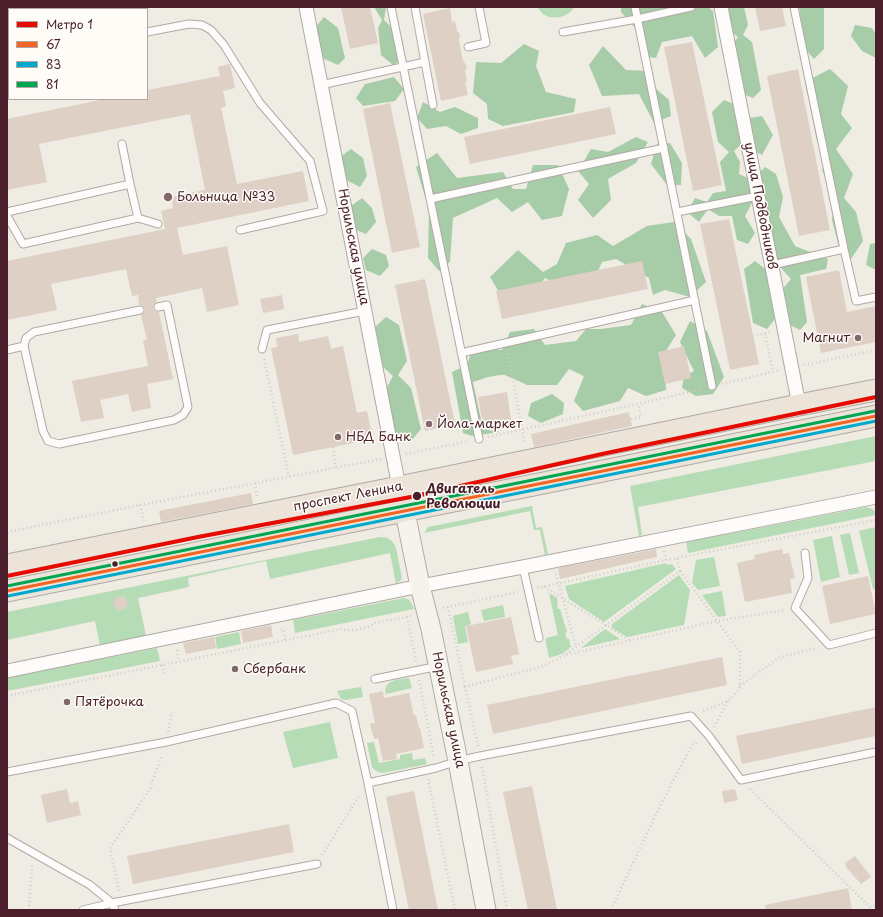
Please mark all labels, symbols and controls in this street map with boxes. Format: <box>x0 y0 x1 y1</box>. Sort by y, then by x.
legend <box>8 8 148 100</box>
text: Метро 1 <box>46 15 93 33</box>
text: 67 <box>46 35 61 53</box>
text: 83 <box>46 55 61 73</box>
text: 81 <box>46 75 59 93</box>
street label: улица Подводников <box>740 141 780 271</box>
street label: Норильская улица <box>334 187 372 307</box>
place label: Больница №33 <box>177 189 275 205</box>
marker: Больница №33 <box>162 191 174 203</box>
place label: Магнит <box>802 330 850 346</box>
marker: Магнит <box>853 333 863 343</box>
place label: Йола-маркет <box>437 416 522 432</box>
marker: Йола-маркет <box>424 419 434 429</box>
place label: НБД Банк <box>346 429 411 445</box>
marker: НБД Банк <box>333 432 343 442</box>
street label: проспект Ленина <box>292 479 404 515</box>
place label: Двигатель Революции <box>426 481 501 512</box>
marker: Двигатель Революции <box>411 490 423 502</box>
unlabelled marker <box>110 559 120 569</box>
street label: Норильская улица <box>428 650 468 770</box>
place label: Сбербанк <box>243 661 306 677</box>
marker: Сбербанк <box>230 664 240 674</box>
place label: Пятёрочка <box>75 694 144 710</box>
marker: Пятёрочка <box>62 697 72 707</box>

